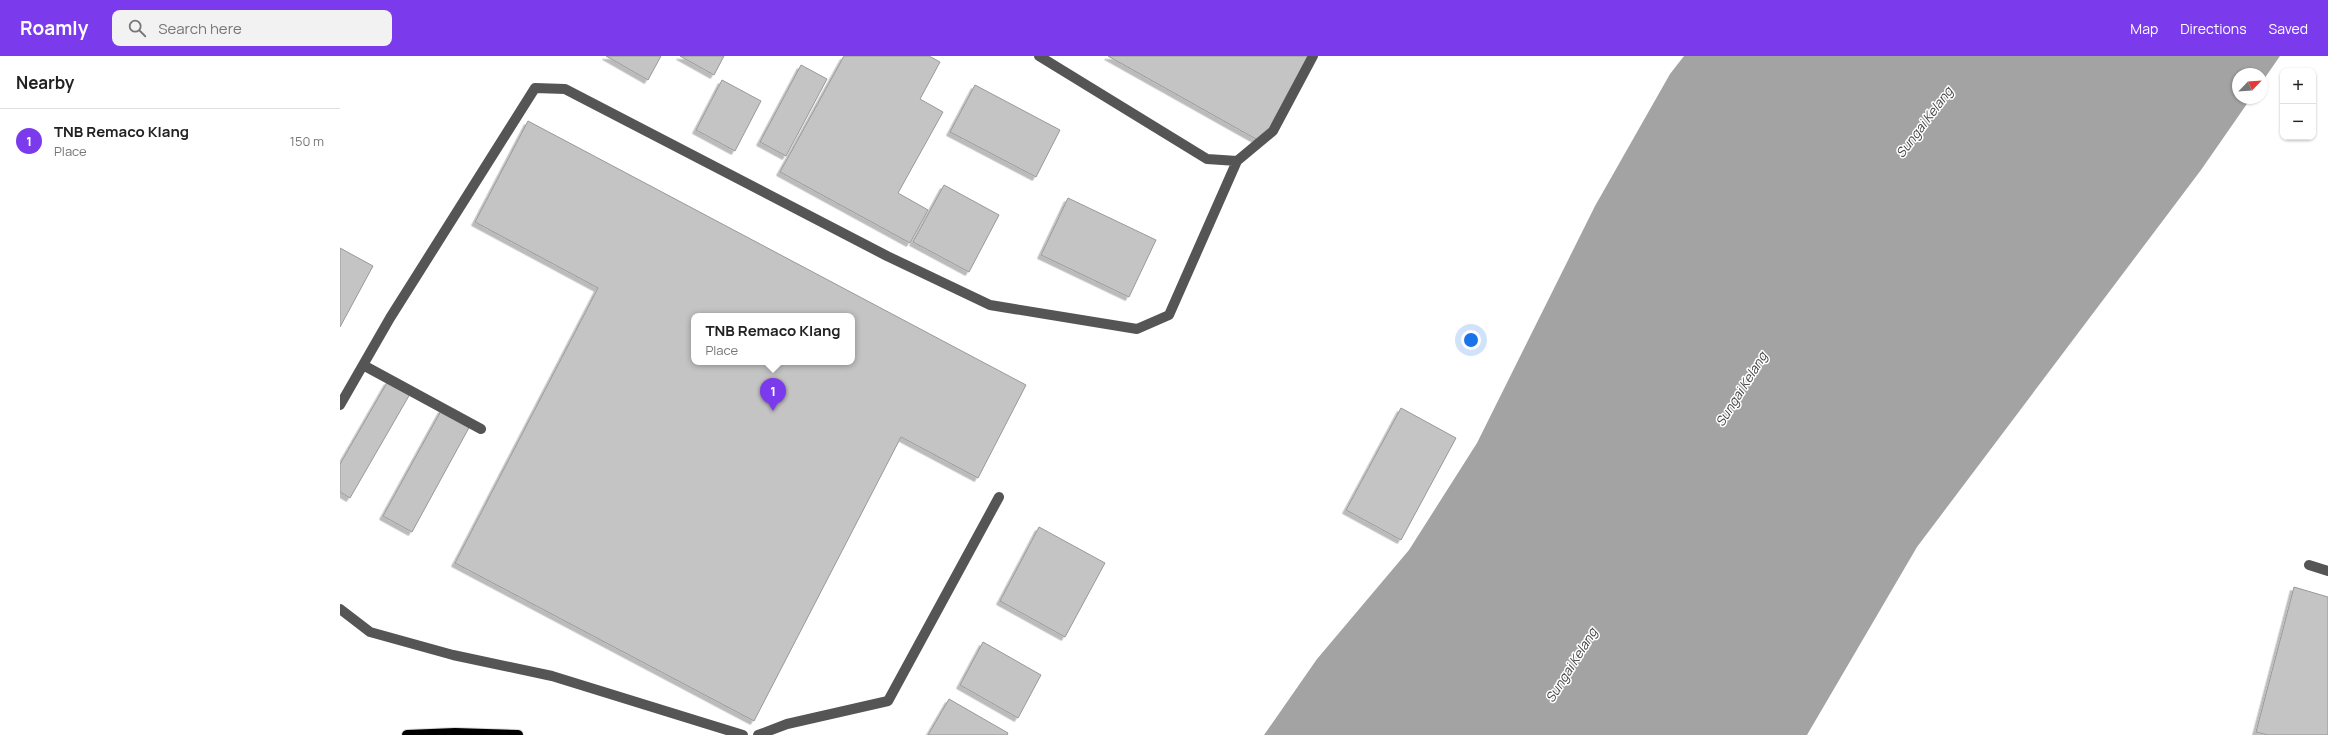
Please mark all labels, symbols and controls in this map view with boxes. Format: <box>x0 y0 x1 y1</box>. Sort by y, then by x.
search box <box>112 10 392 46</box>
text: Roamly <box>20 15 88 41</box>
icon: search <box>126 17 148 39</box>
text: Search here <box>158 18 242 39</box>
text: Map <box>2130 19 2158 38</box>
text: Directions <box>2180 19 2247 38</box>
text: Saved <box>2269 19 2308 38</box>
north arrow <box>2232 68 2268 104</box>
map controls <box>2280 68 2316 140</box>
button: + <box>2280 68 2316 104</box>
text: Nearby <box>16 71 74 94</box>
water label: Sungai Kelang <box>1891 82 1957 161</box>
button: − <box>2280 104 2316 140</box>
text: TNB Remaco Klang <box>54 121 189 142</box>
text: 1 <box>26 132 32 150</box>
text: 150 m <box>290 132 324 150</box>
text: Place <box>54 142 87 160</box>
popup <box>691 313 855 365</box>
text: TNB Remaco Klang <box>705 320 841 341</box>
your location <box>1461 330 1481 350</box>
text: Place <box>705 341 738 359</box>
water label: Sungai Kelang <box>1711 347 1772 430</box>
pin: 1 <box>760 378 786 411</box>
water label: Sungai Kelang <box>1541 623 1602 706</box>

